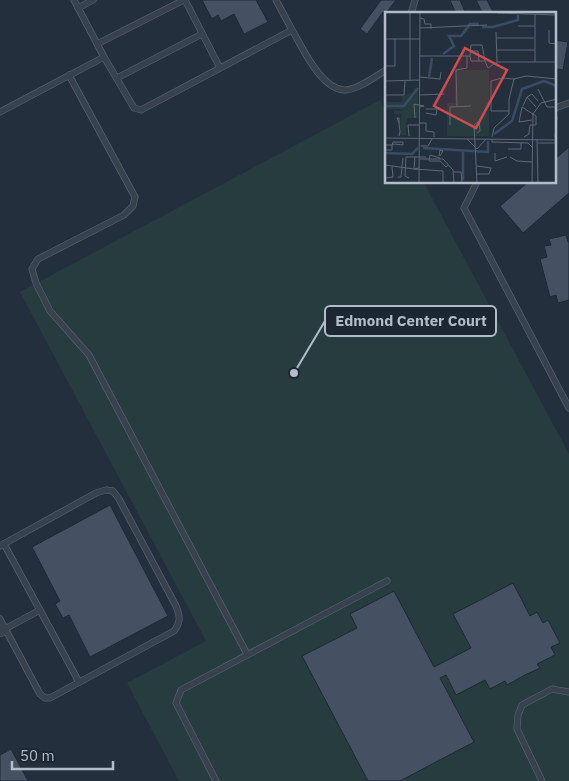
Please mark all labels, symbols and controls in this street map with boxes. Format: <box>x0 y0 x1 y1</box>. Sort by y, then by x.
inset map <box>385 12 556 184</box>
callout: Edmond Center Court <box>325 306 496 336</box>
text: Edmond Center Court <box>335 311 487 330</box>
scale bar <box>12 738 114 770</box>
text: 50 m <box>20 746 55 765</box>

